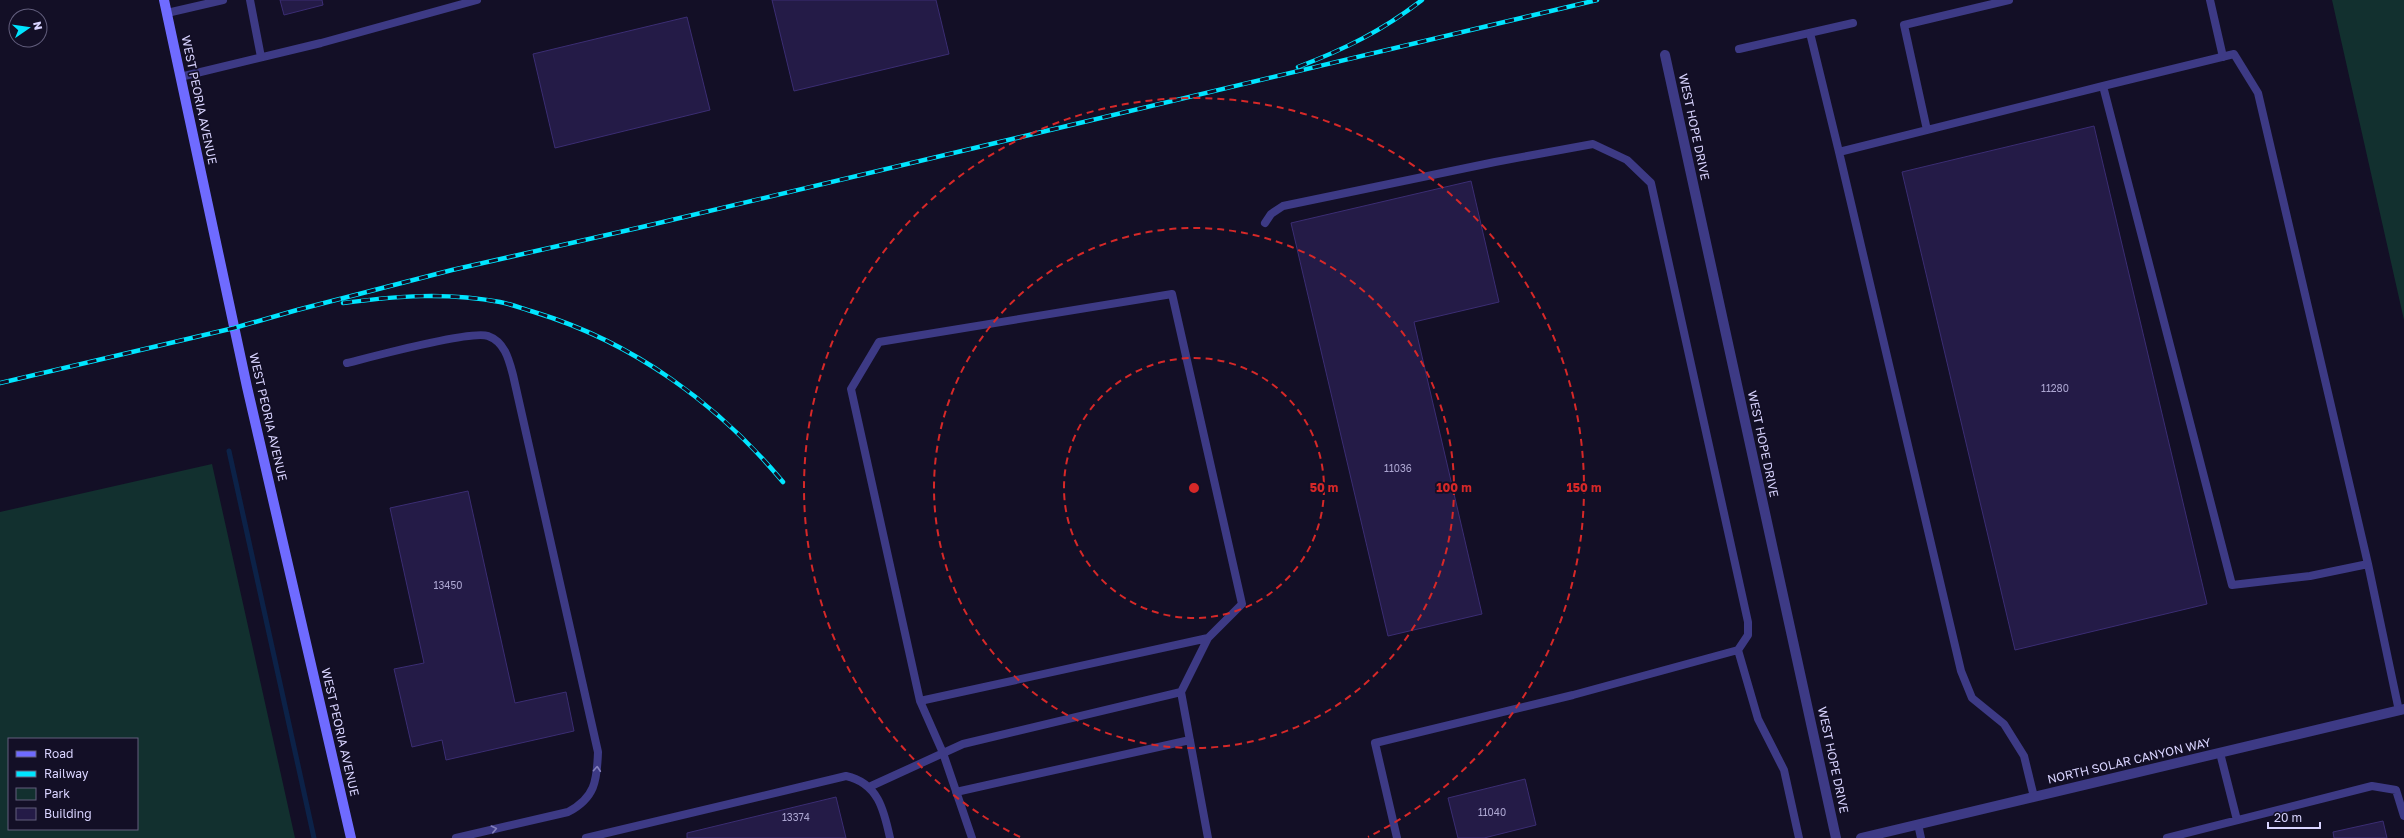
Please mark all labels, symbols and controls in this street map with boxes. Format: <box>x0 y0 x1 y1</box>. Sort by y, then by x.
north arrow <box>8 8 48 48</box>
text: N <box>31 20 46 31</box>
street label: WEST PEORIA AVENUE <box>178 34 220 166</box>
street label: WEST HOPE DRIVE <box>1676 72 1713 182</box>
street label: WEST PEORIA AVENUE <box>246 351 291 483</box>
house number: 11280 <box>2041 382 2069 394</box>
street label: WEST HOPE DRIVE <box>1745 389 1782 499</box>
house number: 11036 <box>1384 462 1412 474</box>
text: 50 m <box>1310 480 1338 495</box>
text: 100 m <box>1436 480 1472 495</box>
text: 150 m <box>1567 480 1601 495</box>
centre of rings <box>1187 481 1201 495</box>
house number: 13450 <box>434 579 462 591</box>
street label: WEST PEORIA AVENUE <box>318 666 363 798</box>
street label: WEST HOPE DRIVE <box>1815 705 1852 815</box>
street label: NORTH SOLAR CANYON WAY <box>2046 734 2212 787</box>
legend <box>8 738 138 830</box>
text: Road <box>44 746 73 761</box>
text: Railway <box>44 766 89 781</box>
one-way arrow <box>593 766 602 772</box>
text: Park <box>44 786 70 801</box>
scale bar <box>2268 804 2320 830</box>
text: Building <box>44 806 92 821</box>
house number: 11040 <box>1478 806 1506 818</box>
text: 20 m <box>2274 810 2302 825</box>
house number: 13374 <box>782 811 810 823</box>
one-way arrow <box>491 826 498 834</box>

